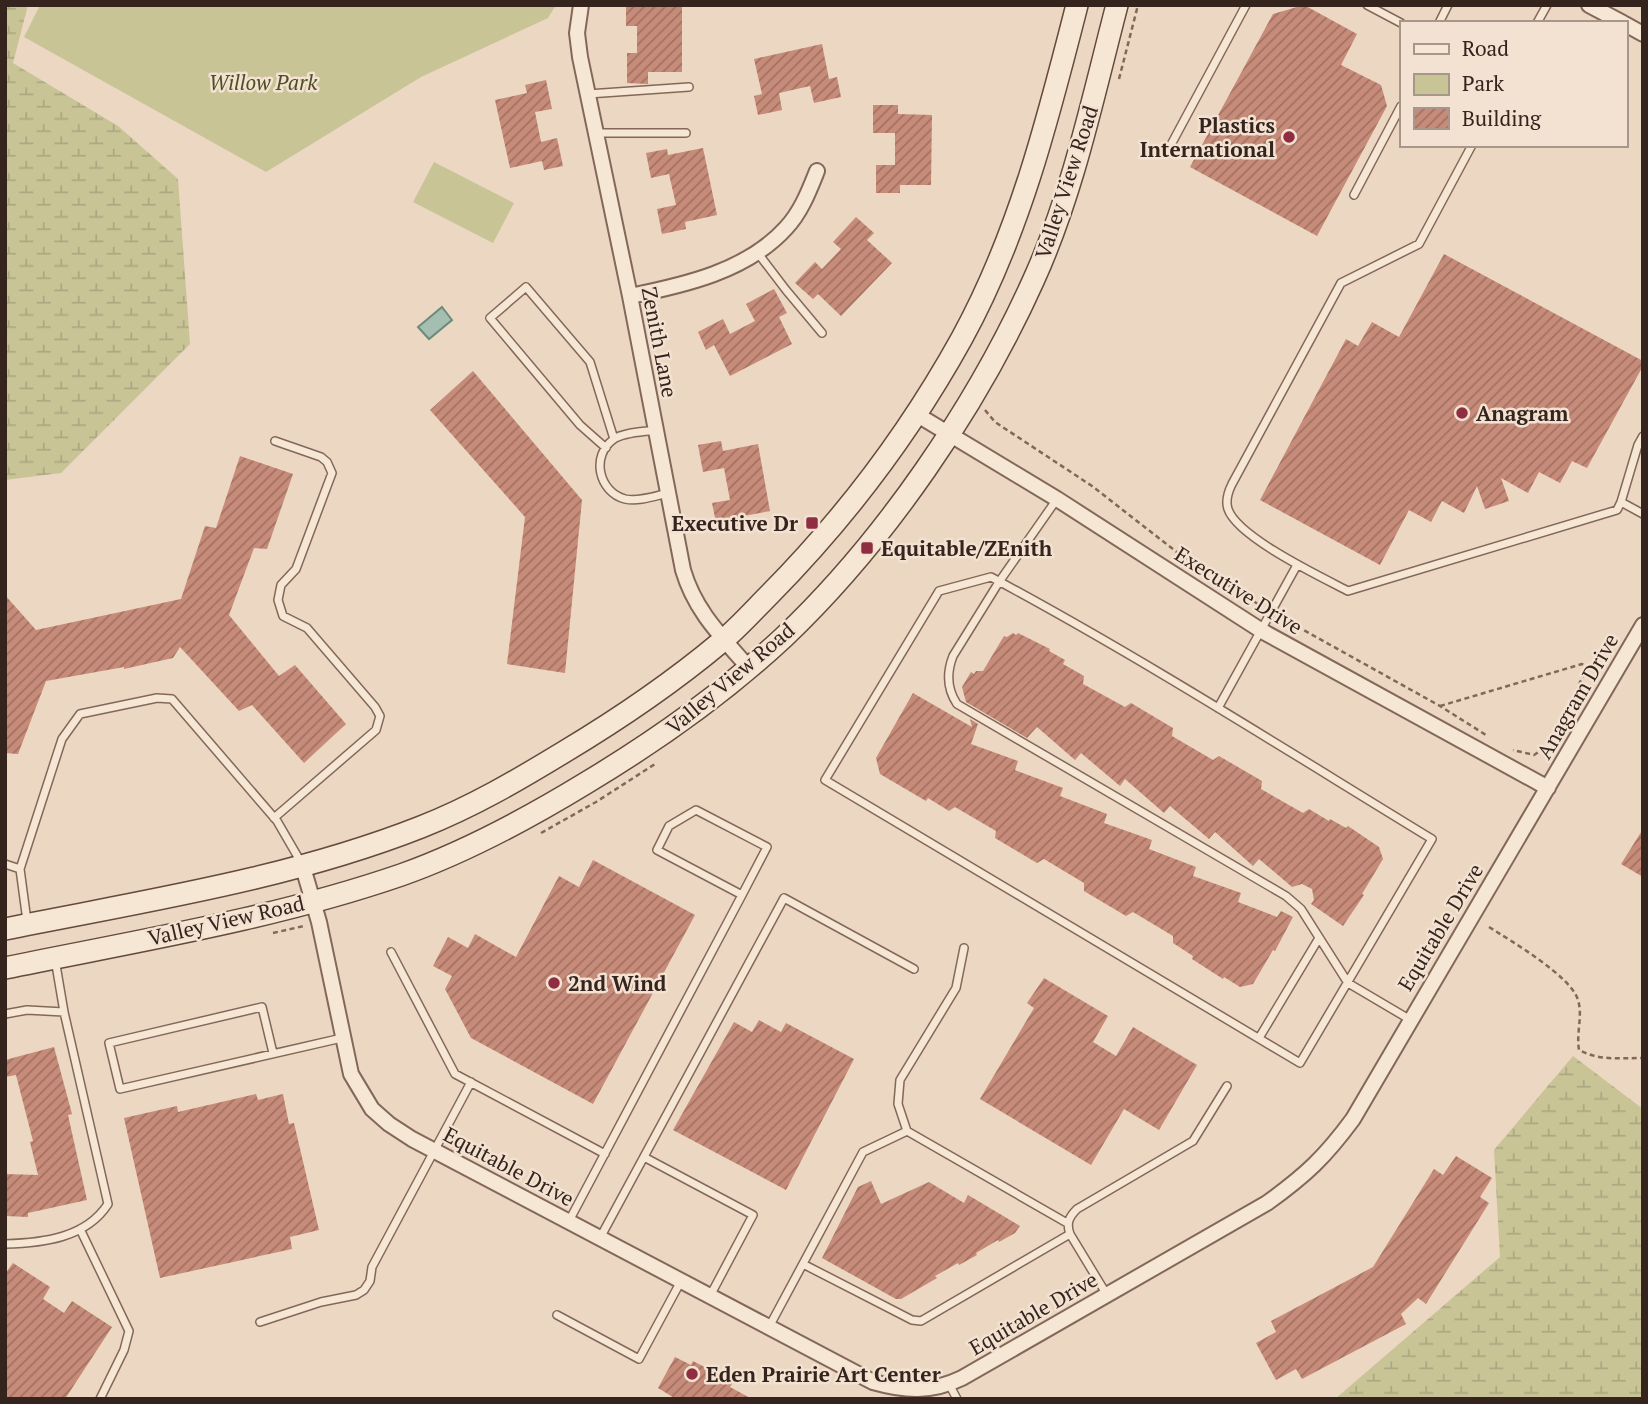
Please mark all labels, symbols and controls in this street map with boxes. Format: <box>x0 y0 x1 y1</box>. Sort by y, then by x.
legend <box>1400 21 1627 147</box>
text: Road <box>1462 34 1509 62</box>
park label: Willow Park <box>209 68 318 96</box>
text: Park <box>1462 69 1504 97</box>
street label: Valley View Road <box>1028 101 1104 262</box>
text: Building <box>1462 104 1542 132</box>
place label: Plastics International <box>1140 111 1275 163</box>
marker: Plastics International <box>1281 129 1297 145</box>
street label: Zenith Lane <box>636 284 684 400</box>
place label: Anagram <box>1476 399 1569 427</box>
marker: Anagram <box>1454 405 1470 421</box>
place label: Executive Dr <box>672 509 798 537</box>
marker: Executive Dr <box>804 515 820 531</box>
place label: Equitable/ZEnith <box>881 534 1053 562</box>
marker: Equitable/ZEnith <box>859 540 875 556</box>
street label: Executive Drive <box>1170 540 1308 640</box>
street label: Valley View Road <box>660 616 800 740</box>
street label: Anagram Drive <box>1530 628 1624 764</box>
street label: Equitable Drive <box>1391 858 1489 996</box>
street label: Valley View Road <box>145 888 307 952</box>
place label: 2nd Wind <box>568 969 667 997</box>
marker: 2nd Wind <box>546 975 562 991</box>
street label: Equitable Drive <box>439 1120 579 1212</box>
street label: Equitable Drive <box>964 1265 1102 1361</box>
place label: Eden Prairie Art Center <box>706 1360 941 1388</box>
marker: Eden Prairie Art Center <box>684 1366 700 1382</box>

